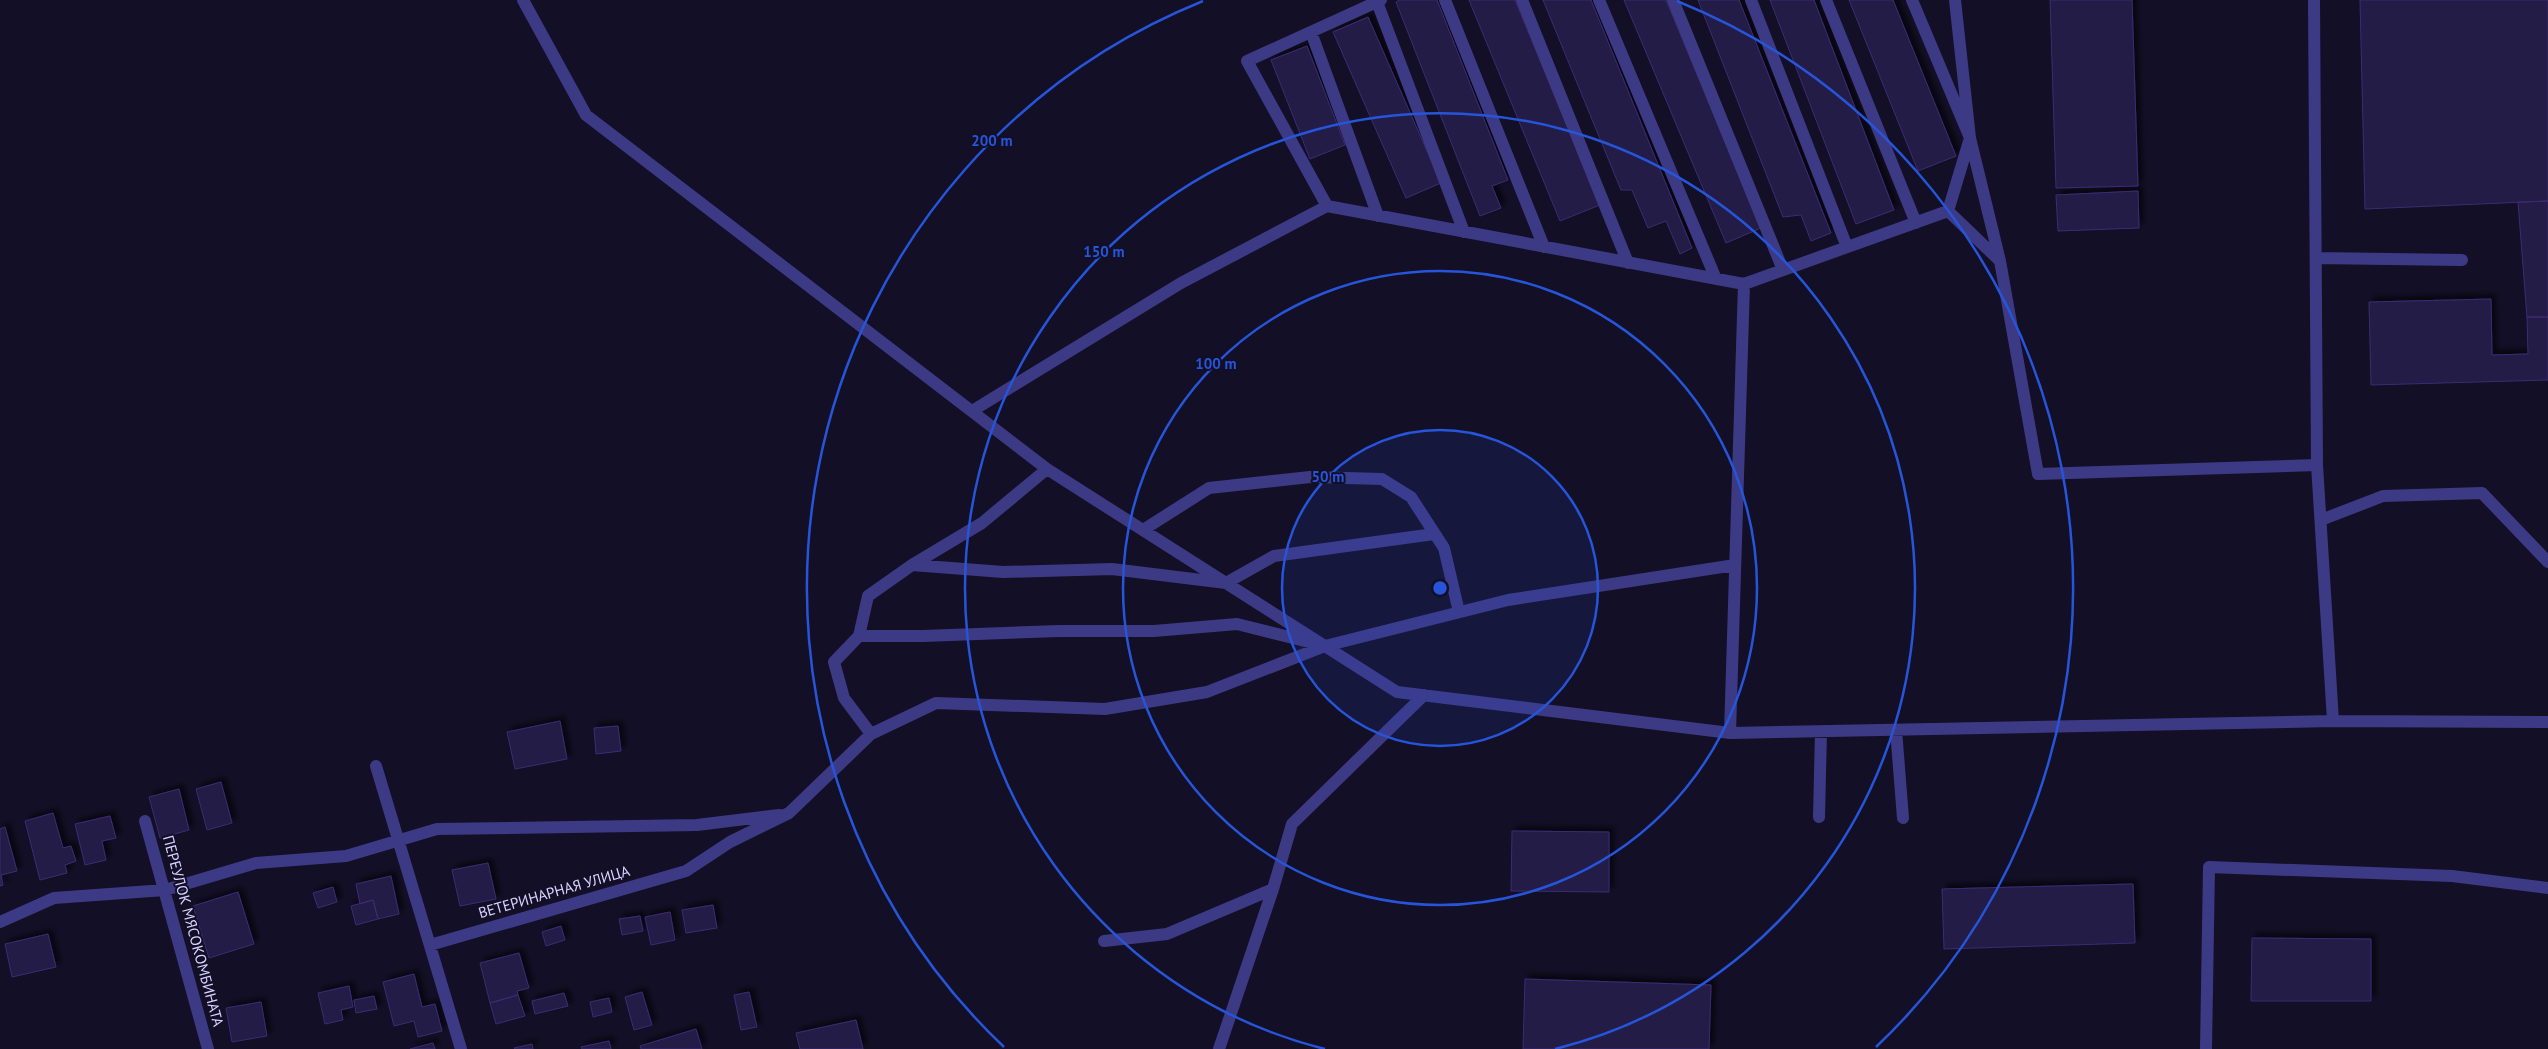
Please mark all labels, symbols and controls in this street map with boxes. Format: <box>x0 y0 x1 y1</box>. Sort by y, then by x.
text: 200 m <box>971 131 1013 150</box>
text: 150 m <box>1083 242 1125 261</box>
text: 100 m <box>1195 354 1237 373</box>
text: 50 m <box>1312 467 1344 486</box>
centre of rings <box>1431 579 1449 597</box>
street label: ПЕРЕУЛОК МЯСОКОМБИНАТА <box>159 833 228 1029</box>
street label: ВЕТЕРИНАРНАЯ УЛИЦА <box>476 861 632 922</box>

